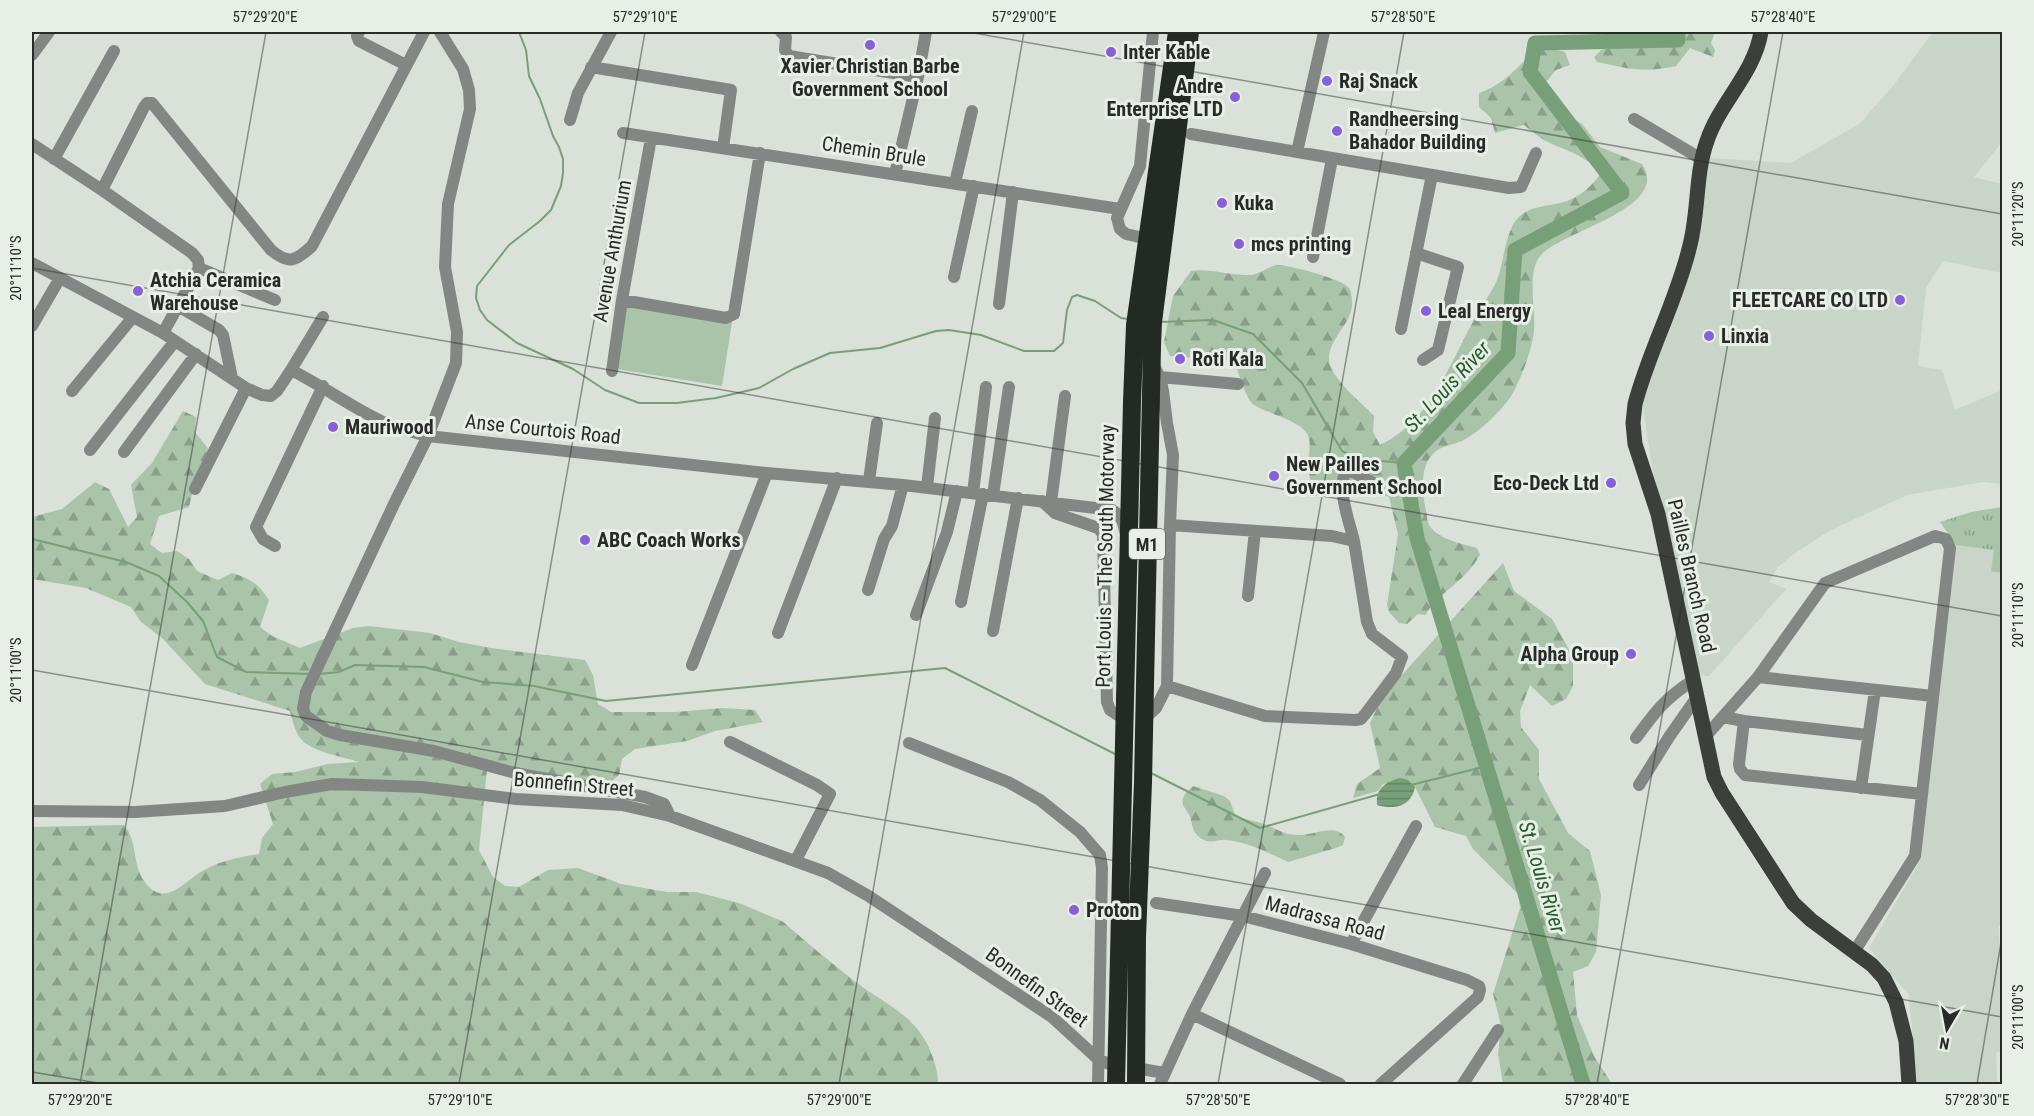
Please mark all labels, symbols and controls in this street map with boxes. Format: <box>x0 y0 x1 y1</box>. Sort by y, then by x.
text: 57°29'20"E <box>233 8 297 26</box>
text: 57°29'10"E <box>613 8 677 26</box>
text: 57°29'00"E <box>992 8 1056 26</box>
text: 57°28'50"E <box>1371 8 1435 26</box>
text: 57°28'40"E <box>1751 8 1815 26</box>
marker: Xavier Christian Barbe Government School <box>863 38 877 52</box>
place label: Inter Kable <box>1123 40 1210 64</box>
marker: Inter Kable <box>1104 45 1118 59</box>
place label: Xavier Christian Barbe Government School <box>780 54 960 101</box>
place label: Raj Snack <box>1339 69 1418 93</box>
place label: Andre Enterprise LTD <box>1106 74 1223 121</box>
marker: Raj Snack <box>1320 74 1334 88</box>
marker: Andre Enterprise LTD <box>1228 90 1242 104</box>
place label: Randheersing Bahador Building <box>1349 107 1486 154</box>
marker: Randheersing Bahador Building <box>1330 124 1344 138</box>
street label: Chemin Brule <box>820 131 928 171</box>
street label: Avenue Anthurium <box>588 178 636 324</box>
text: 20°11'20"S <box>2009 181 2027 247</box>
place label: Kuka <box>1234 191 1274 215</box>
marker: Kuka <box>1215 196 1229 210</box>
place label: mcs printing <box>1251 232 1351 256</box>
text: 20°11'10"S <box>7 235 25 301</box>
marker: mcs printing <box>1232 237 1246 251</box>
place label: Atchia Ceramica Warehouse <box>150 268 281 315</box>
marker: Atchia Ceramica Warehouse <box>131 284 145 298</box>
place label: FLEETCARE CO LTD <box>1732 288 1888 312</box>
marker: FLEETCARE CO LTD <box>1893 293 1907 307</box>
place label: Leal Energy <box>1438 299 1531 323</box>
marker: Leal Energy <box>1419 304 1433 318</box>
place label: Linxia <box>1721 324 1769 348</box>
marker: Linxia <box>1702 329 1716 343</box>
water label: St. Louis River <box>1399 336 1496 437</box>
place label: Roti Kala <box>1192 347 1264 371</box>
marker: Roti Kala <box>1173 352 1187 366</box>
street label: Anse Courtois Road <box>464 409 622 449</box>
place label: Mauriwood <box>345 415 434 439</box>
marker: Mauriwood <box>326 420 340 434</box>
street label: Port Louis – The South Motorway <box>1091 424 1119 688</box>
place label: New Pailles Government School <box>1286 452 1442 499</box>
marker: New Pailles Government School <box>1267 469 1281 483</box>
place label: Eco-Deck Ltd <box>1493 471 1599 495</box>
marker: Eco-Deck Ltd <box>1604 476 1618 490</box>
street label: Pailles Branch Road <box>1663 497 1721 655</box>
place label: ABC Coach Works <box>597 528 741 552</box>
road number: M1 <box>1129 529 1165 559</box>
marker: ABC Coach Works <box>578 533 592 547</box>
text: 20°11'10"S <box>2009 582 2027 648</box>
text: 20°11'00"S <box>7 637 25 703</box>
place label: Alpha Group <box>1521 642 1619 666</box>
marker: Alpha Group <box>1624 647 1638 661</box>
street label: Bonnefin Street <box>513 767 635 801</box>
water label: St. Louis River <box>1514 818 1571 936</box>
street label: Madrassa Road <box>1263 891 1387 945</box>
place label: Proton <box>1086 898 1139 922</box>
marker: Proton <box>1067 903 1081 917</box>
street label: Bonnefin Street <box>981 942 1093 1032</box>
text: 20°11'00"S <box>2009 984 2027 1050</box>
north arrow <box>1917 999 1977 1059</box>
text: N <box>1938 1033 1951 1053</box>
text: 57°29'20"E <box>48 1091 112 1109</box>
text: 57°29'10"E <box>428 1091 492 1109</box>
text: 57°29'00"E <box>807 1091 871 1109</box>
text: 57°28'50"E <box>1186 1091 1250 1109</box>
text: 57°28'40"E <box>1565 1091 1629 1109</box>
text: 57°28'30"E <box>1945 1091 2009 1109</box>

